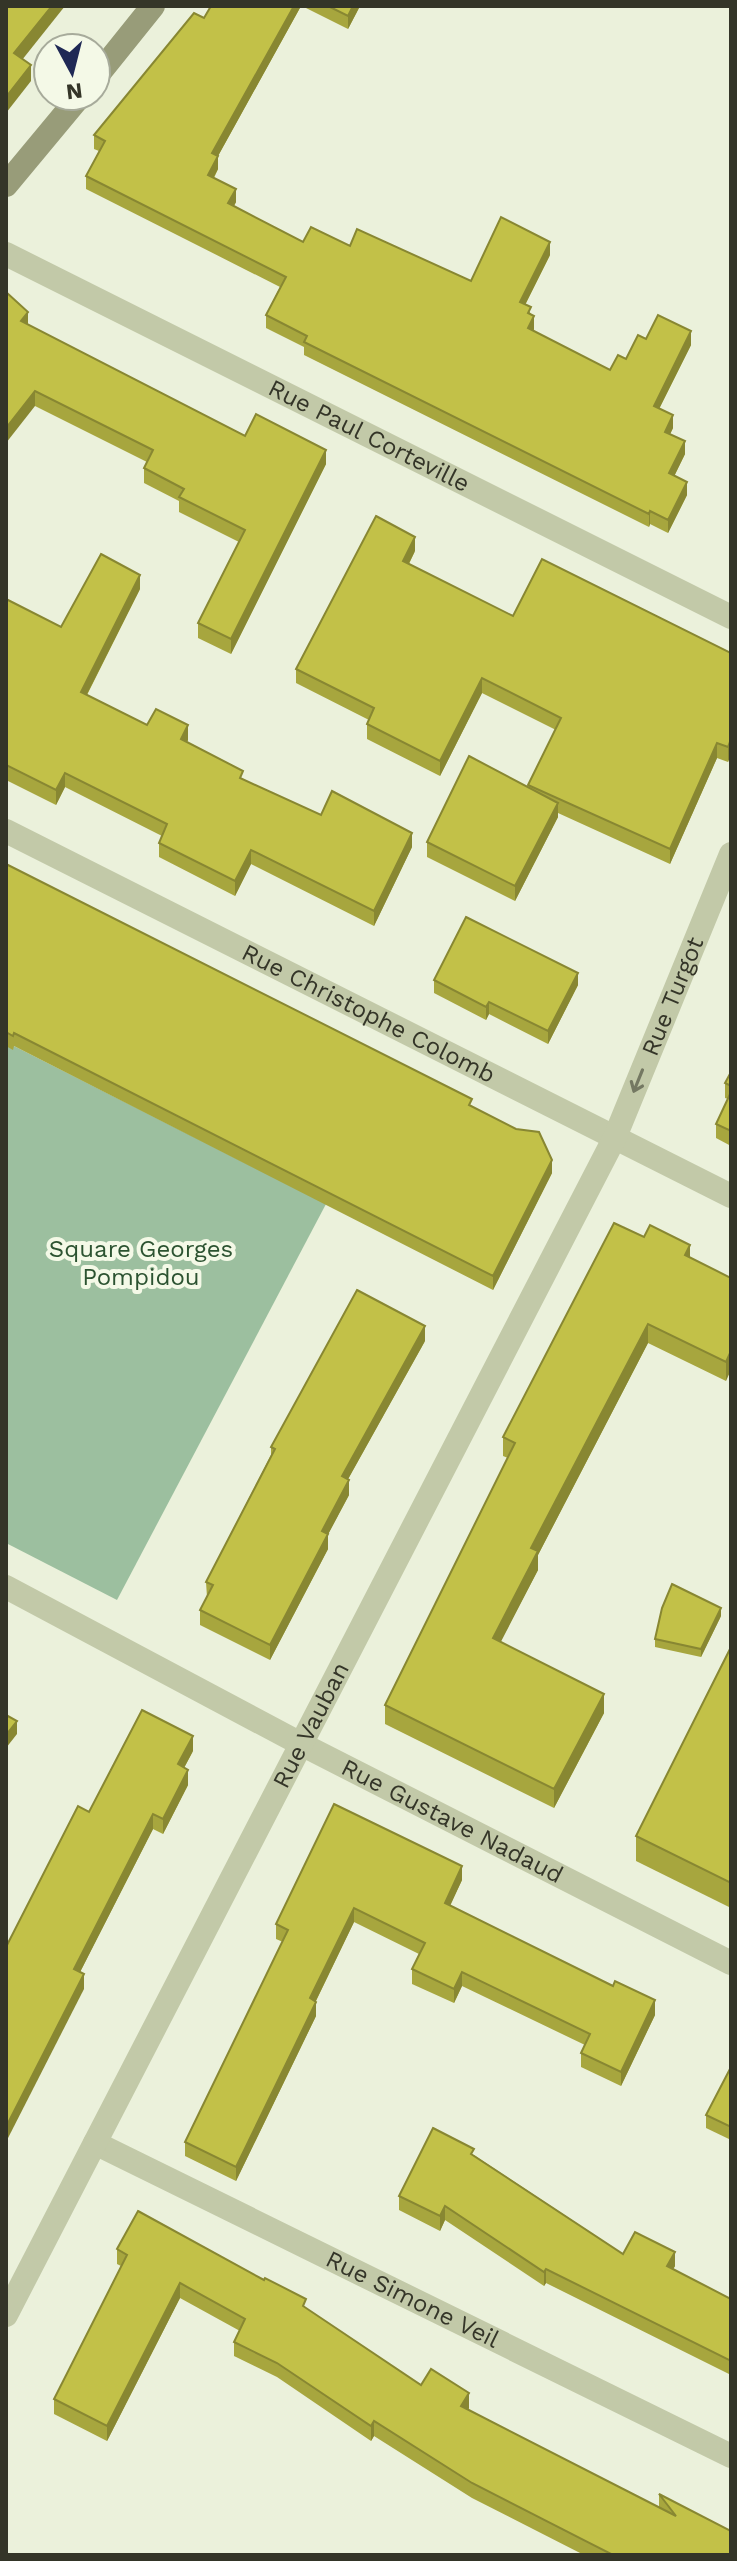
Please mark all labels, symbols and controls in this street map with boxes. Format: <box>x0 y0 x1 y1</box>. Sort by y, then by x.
north arrow <box>32 32 112 112</box>
text: N <box>65 78 84 105</box>
street label: Rue Paul Corteville <box>264 374 474 498</box>
street label: Rue Turgot <box>636 933 709 1060</box>
street label: Rue Christophe Colomb <box>237 938 500 1089</box>
one-way arrow <box>629 1068 644 1093</box>
park label: Square Georges Pompidou <box>49 1235 233 1291</box>
street label: Rue Vauban <box>267 1658 355 1793</box>
street label: Rue Gustave Nadaud <box>337 1753 568 1889</box>
street label: Rue Simone Veil <box>321 2245 504 2354</box>

